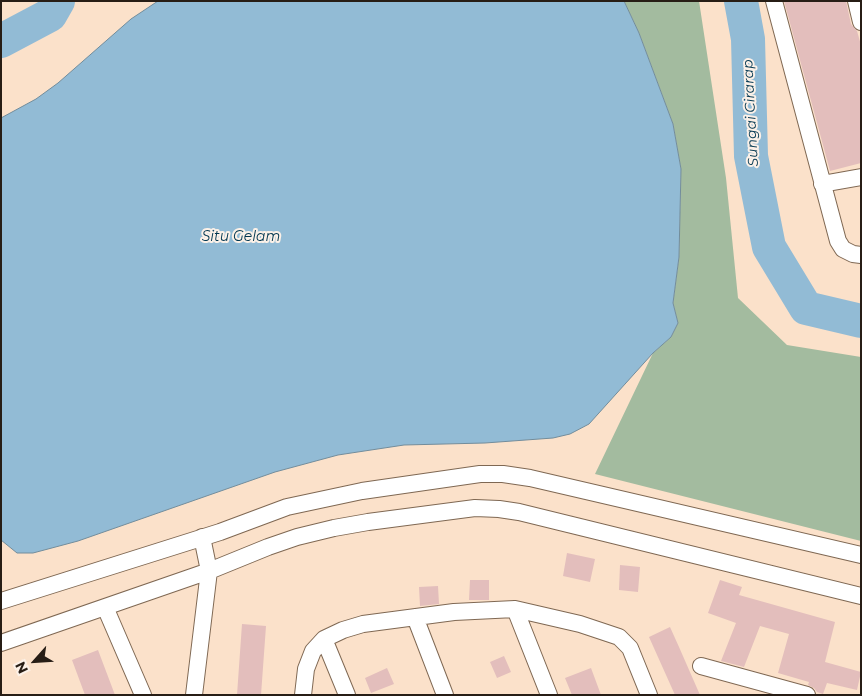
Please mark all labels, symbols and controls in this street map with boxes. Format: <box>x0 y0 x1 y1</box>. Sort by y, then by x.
water label: Sungai Cirarap <box>740 59 762 167</box>
water label: Situ Gelam <box>202 229 280 245</box>
north arrow <box>10 636 60 686</box>
text: N <box>11 659 32 677</box>

